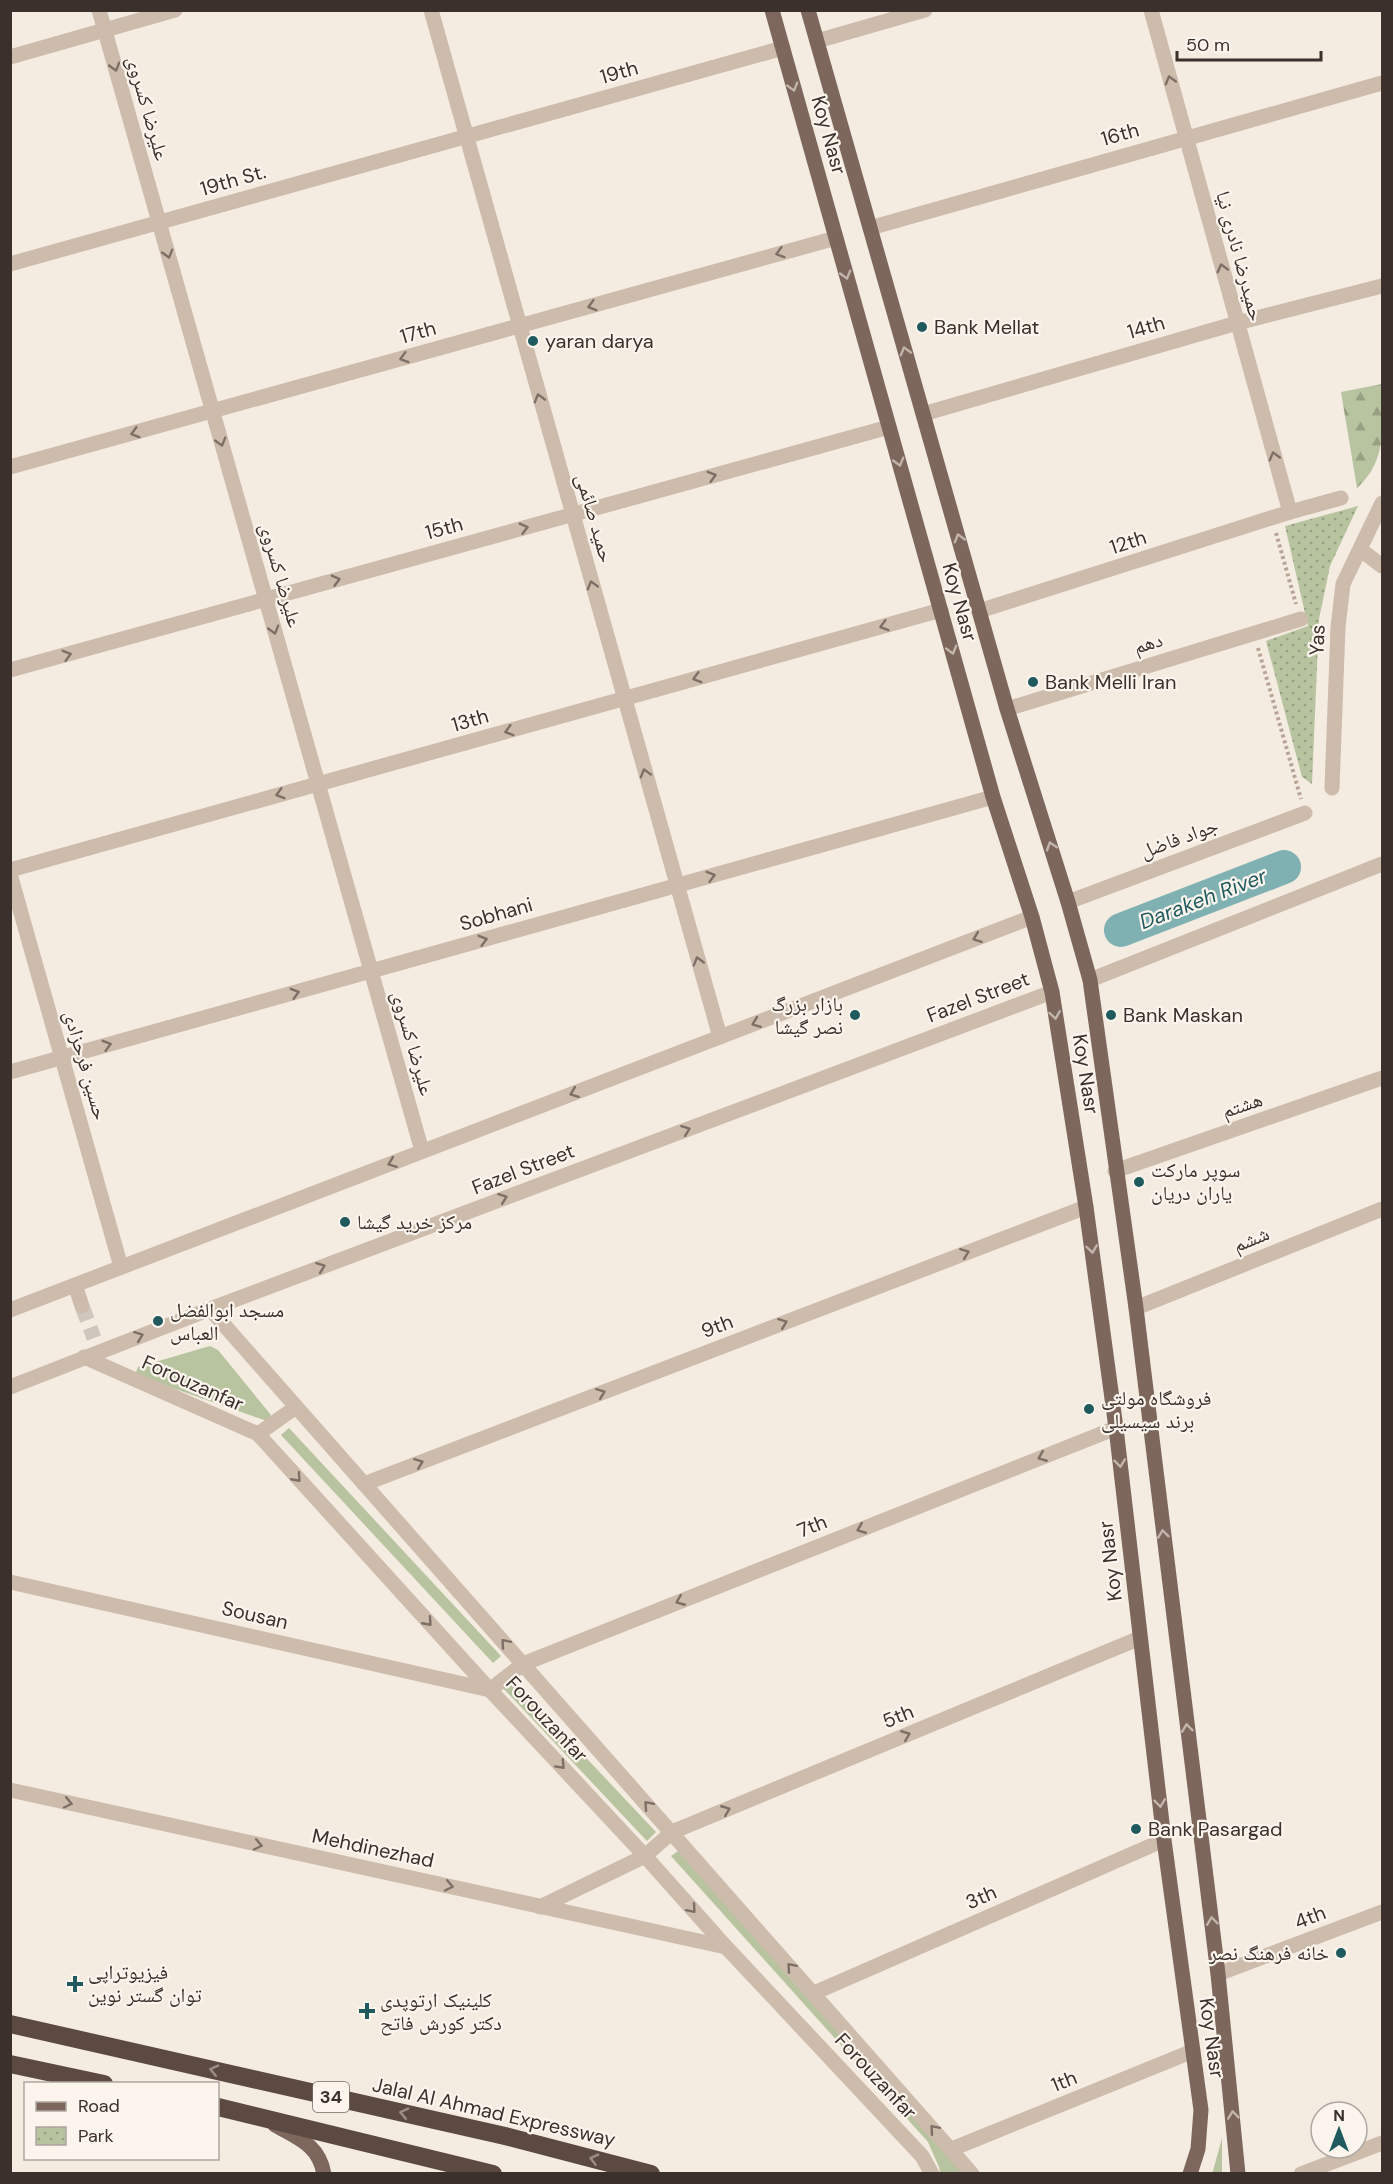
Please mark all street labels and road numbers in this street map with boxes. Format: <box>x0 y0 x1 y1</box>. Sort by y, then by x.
street label: علیرضا کسروی <box>121 53 175 163</box>
street label: 19th <box>597 54 641 90</box>
street label: Koy Nasr <box>805 93 853 177</box>
street label: 16th <box>1098 116 1142 152</box>
street label: 19th St. <box>197 158 269 202</box>
street label: حمیدرضا نادری نیا <box>1210 188 1270 324</box>
street label: 14th <box>1124 309 1168 345</box>
street label: 17th <box>397 315 439 349</box>
street label: حمید صائمی <box>570 471 620 566</box>
street label: 15th <box>422 511 466 545</box>
street label: علیرضا کسروی <box>254 520 308 630</box>
street label: 12th <box>1106 524 1150 560</box>
street label: Koy Nasr <box>936 560 984 644</box>
street label: Yas <box>1303 624 1331 656</box>
street label: دهم <box>1130 626 1166 661</box>
street label: 13th <box>448 702 492 738</box>
street label: جواد فاضل <box>1136 812 1222 864</box>
street label: Sobhani <box>457 891 535 937</box>
street label: Fazel Street <box>923 965 1033 1028</box>
street label: علیرضا کسروی <box>386 988 440 1098</box>
street label: حسین فرحزادی <box>58 1007 114 1123</box>
street label: Koy Nasr <box>1067 1032 1105 1116</box>
street label: هشتم <box>1218 1086 1266 1125</box>
street label: Fazel Street <box>468 1137 578 1200</box>
street label: ششم <box>1229 1220 1273 1259</box>
street label: 9th <box>697 1308 737 1344</box>
street label: Forouzanfar <box>138 1349 248 1417</box>
street label: 7th <box>793 1508 831 1544</box>
street label: Koy Nasr <box>1092 1519 1128 1603</box>
street label: Sousan <box>219 1595 291 1635</box>
street label: Forouzanfar <box>500 1670 594 1768</box>
street label: 5th <box>879 1698 917 1734</box>
street label: Mehdinezhad <box>310 1822 436 1874</box>
street label: 3th <box>961 1879 1001 1915</box>
street label: 4th <box>1291 1899 1329 1935</box>
street label: Koy Nasr <box>1194 1996 1230 2080</box>
street label: Forouzanfar <box>829 2027 923 2125</box>
street label: 1th <box>1047 2064 1081 2098</box>
street label: Jalal Al Ahmad Expressway <box>370 2071 618 2153</box>
road number: 34 <box>313 2082 349 2112</box>

